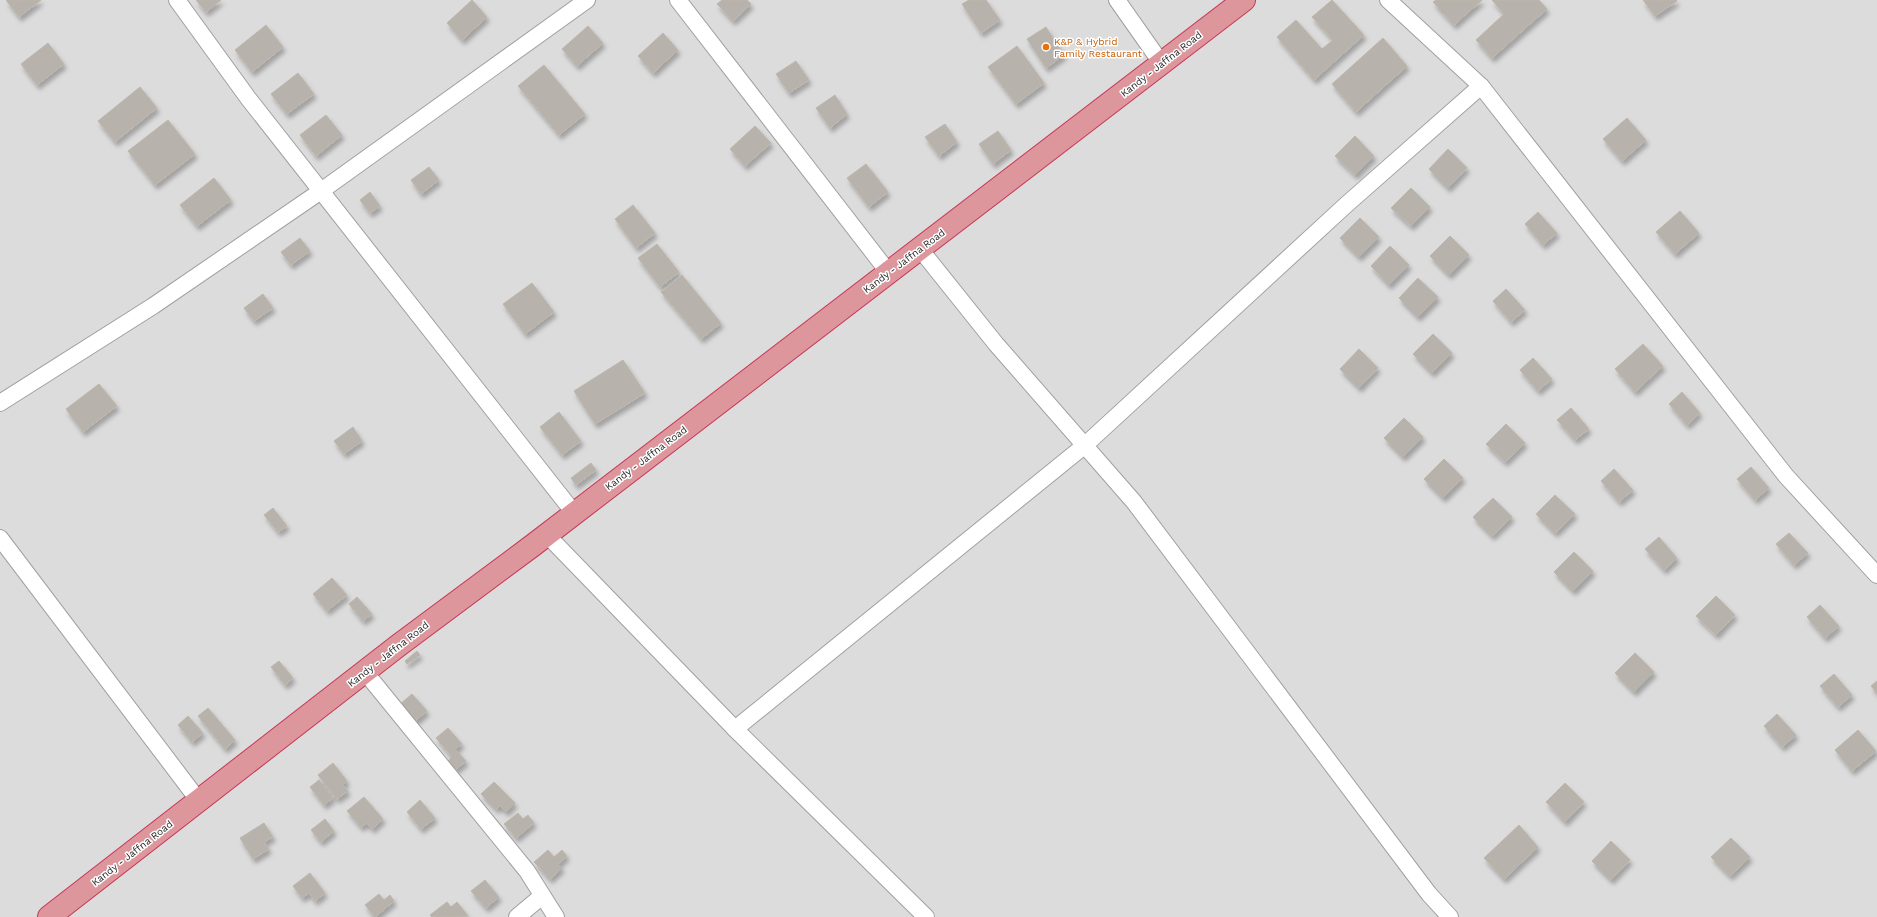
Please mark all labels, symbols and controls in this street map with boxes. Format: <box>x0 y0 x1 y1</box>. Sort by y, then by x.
street label: Kandy - Jaffna Road <box>1118 29 1204 99</box>
place label: K&P & Hybrid Family Restaurant <box>1054 36 1143 59</box>
marker: K&P & Hybrid Family Restaurant <box>1041 42 1051 52</box>
street label: Kandy - Jaffna Road <box>861 227 947 295</box>
street label: Kandy - Jaffna Road <box>603 424 689 492</box>
street label: Kandy - Jaffna Road <box>345 619 431 689</box>
street label: Kandy - Jaffna Road <box>89 818 175 888</box>

